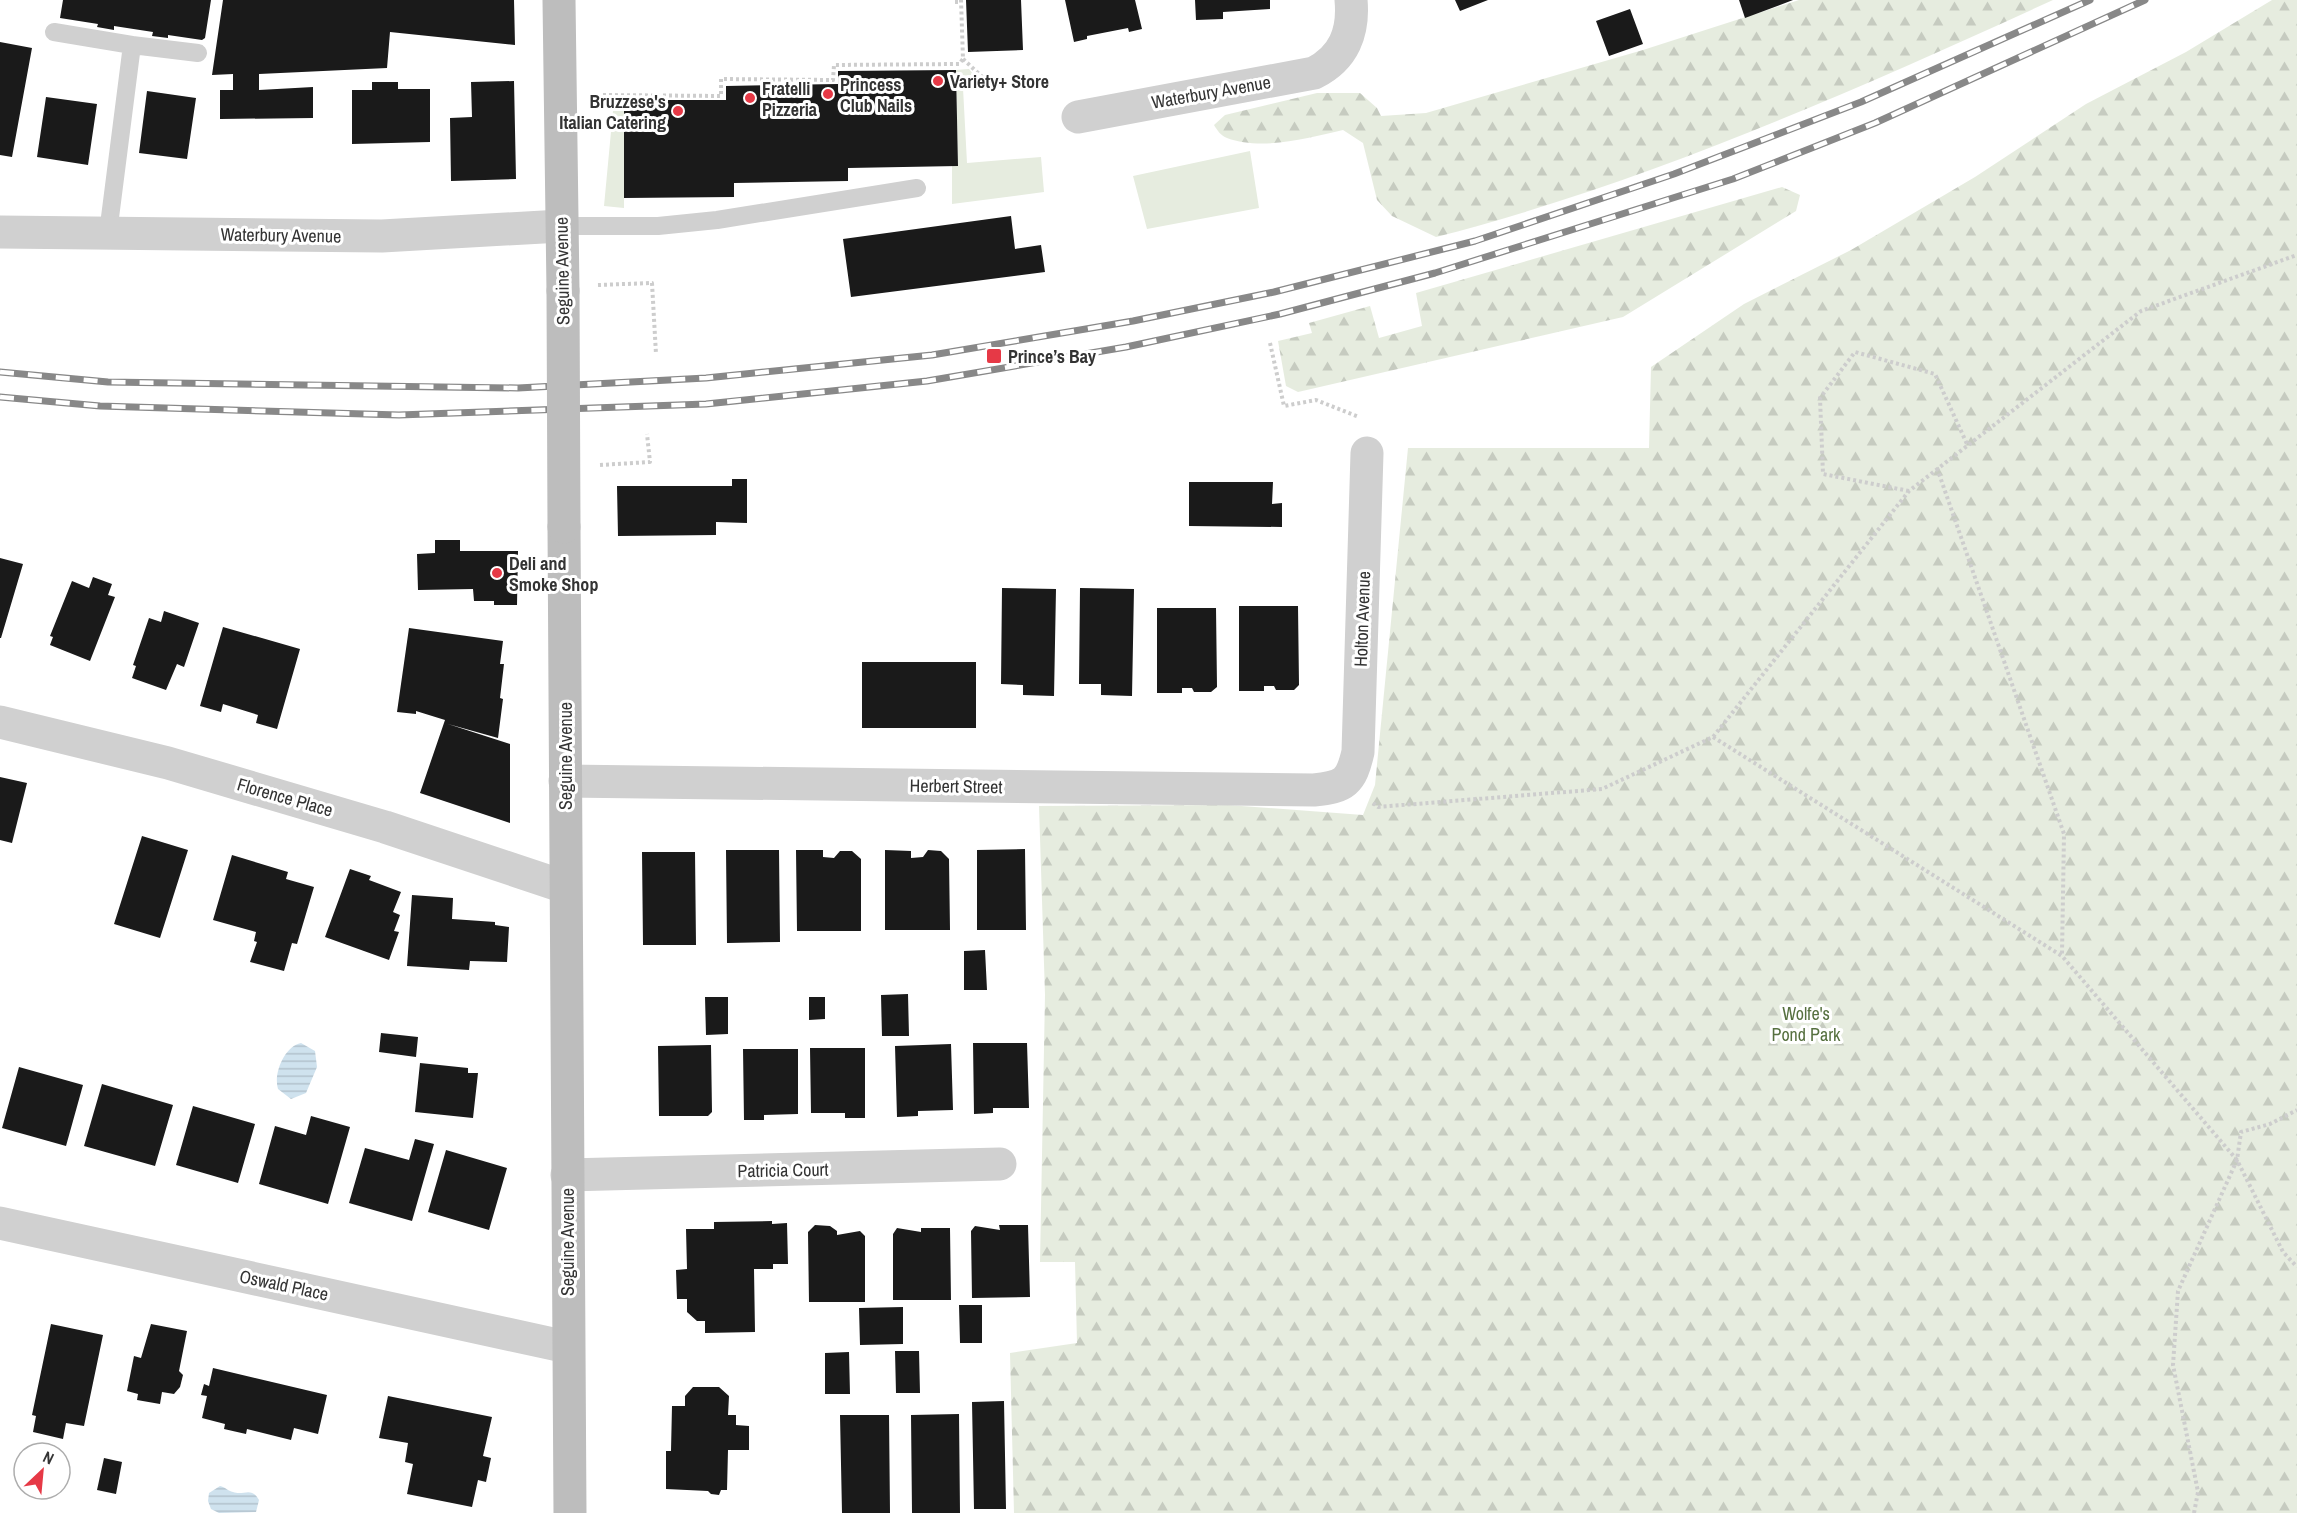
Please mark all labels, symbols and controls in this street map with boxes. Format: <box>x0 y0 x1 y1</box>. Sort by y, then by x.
place label: Variety+ Store <box>950 69 1049 94</box>
street label: Waterbury Avenue <box>1149 69 1273 115</box>
place label: Princess Club Nails <box>840 72 912 118</box>
marker: Variety+ Store <box>931 74 945 88</box>
place label: Fratelli Pizzeria <box>762 76 818 122</box>
marker: Princess Club Nails <box>821 87 835 101</box>
place label: Bruzzese's Italian Catering <box>559 89 666 135</box>
marker: Fratelli Pizzeria <box>743 91 757 105</box>
marker: Bruzzese's Italian Catering <box>671 104 685 118</box>
street label: Seguine Avenue <box>549 217 575 325</box>
street label: Waterbury Avenue <box>220 221 342 249</box>
place label: Prince’s Bay <box>1008 344 1097 369</box>
marker: Prince’s Bay <box>985 347 1003 365</box>
place label: Deli and Smoke Shop <box>509 551 598 597</box>
marker: Deli and Smoke Shop <box>490 566 504 580</box>
street label: Holton Avenue <box>1348 571 1376 667</box>
street label: Seguine Avenue <box>553 702 578 810</box>
street label: Florence Place <box>234 771 336 823</box>
street label: Herbert Street <box>909 773 1003 799</box>
park label: Wolfe's Pond Park <box>1772 1001 1841 1047</box>
street label: Patricia Court <box>737 1157 829 1183</box>
street label: Seguine Avenue <box>555 1188 580 1296</box>
street label: Oswald Place <box>237 1263 331 1307</box>
north arrow <box>12 1441 72 1501</box>
text: N <box>39 1446 58 1469</box>

